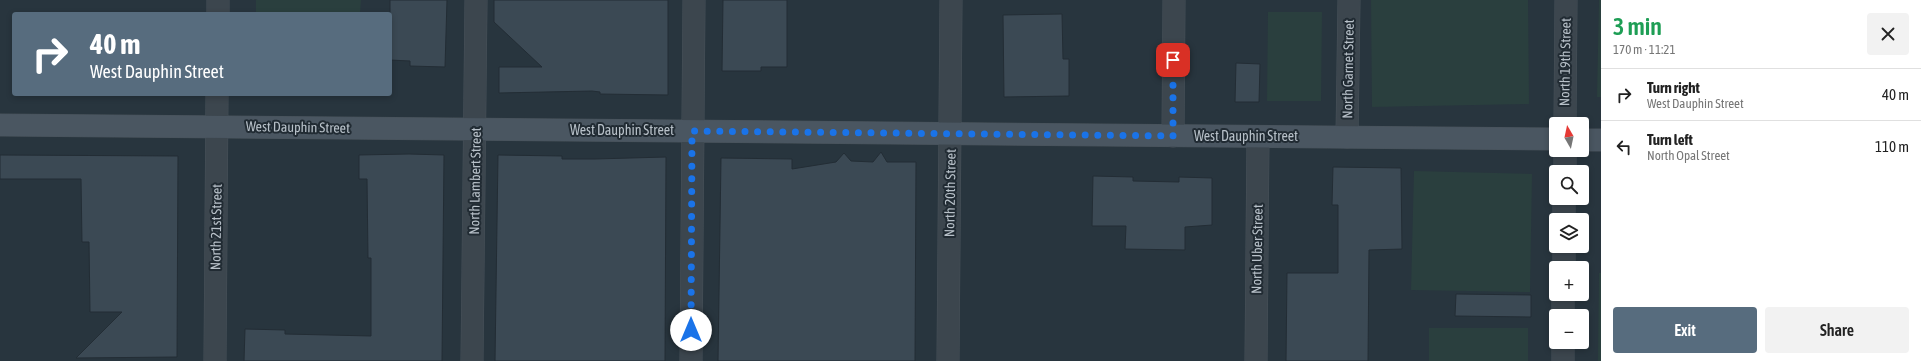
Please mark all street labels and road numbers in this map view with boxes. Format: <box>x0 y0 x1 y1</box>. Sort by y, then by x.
street label: North 19th Street <box>1556 18 1574 106</box>
street label: North Garnet Street <box>1339 19 1357 119</box>
street label: West Dauphin Street <box>246 118 350 136</box>
street label: West Dauphin Street <box>570 122 674 138</box>
street label: North Lambert Street <box>466 127 484 235</box>
street label: West Dauphin Street <box>1194 128 1298 144</box>
street label: North 20th Street <box>941 149 959 237</box>
street label: North 21st Street <box>207 184 225 270</box>
street label: North Uber Street <box>1248 204 1266 294</box>

